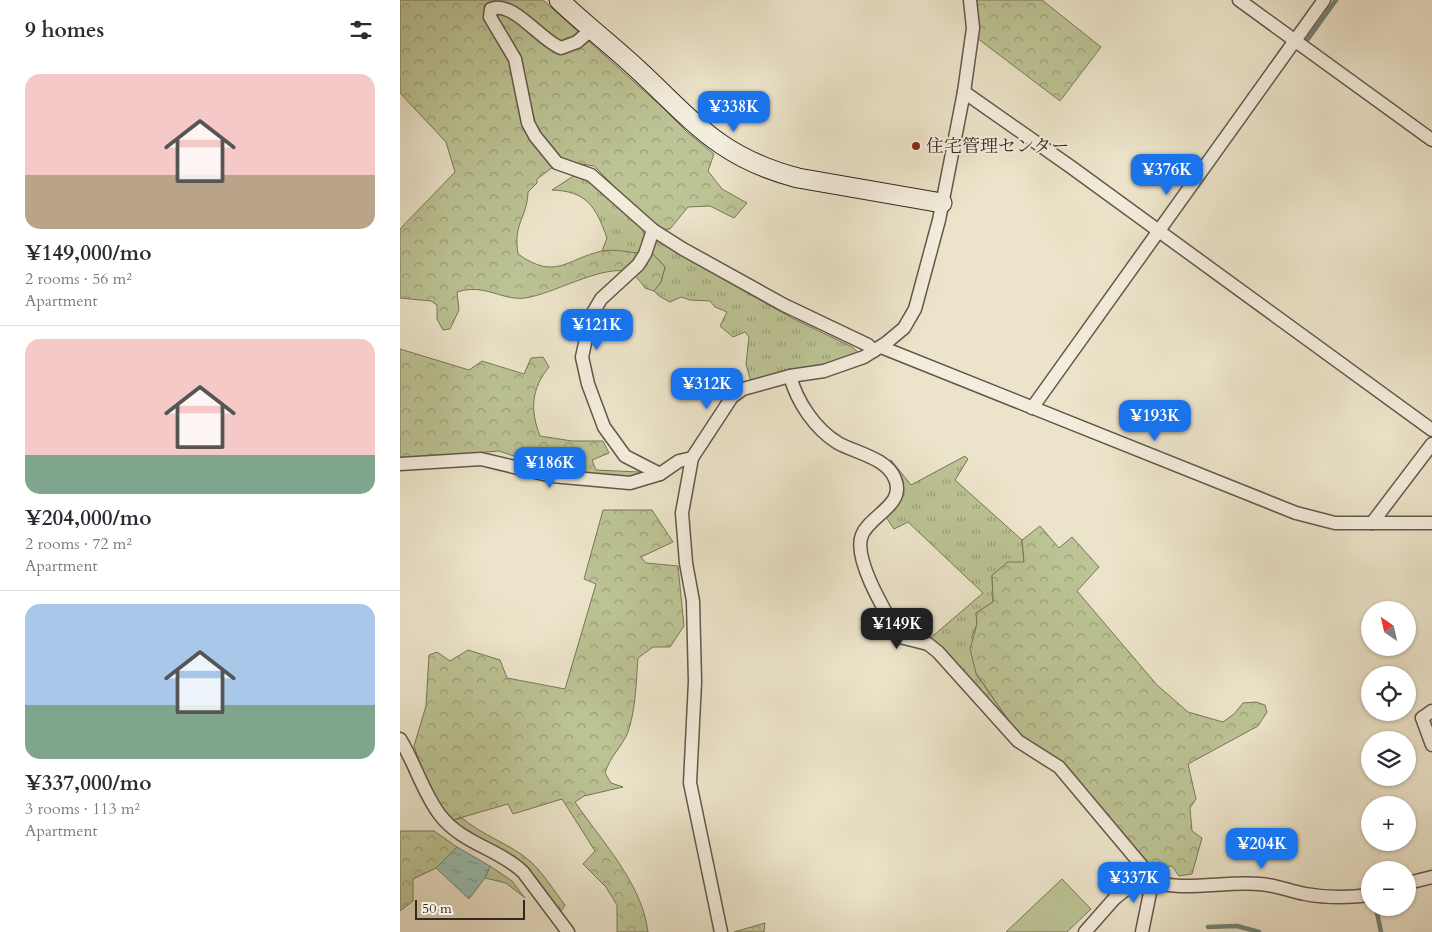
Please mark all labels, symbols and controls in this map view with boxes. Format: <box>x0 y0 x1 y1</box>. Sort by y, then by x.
text: 9 homes <box>25 16 104 45</box>
icon: filters <box>347 16 375 44</box>
pin: ¥338K <box>699 90 769 133</box>
text: ¥338K <box>709 96 759 118</box>
icon: home <box>155 106 245 196</box>
place label: 住宅管理センター <box>926 134 1069 159</box>
marker: 住宅管理センター <box>910 140 922 152</box>
pin: ¥376K <box>1132 154 1202 196</box>
text: ¥376K <box>1142 159 1192 181</box>
text: ¥149,000/mo <box>25 239 151 268</box>
text: 2 rooms · 56 m² <box>25 268 132 290</box>
text: Apartment <box>25 290 98 312</box>
pin: ¥121K <box>562 308 632 351</box>
text: ¥121K <box>572 314 622 336</box>
pin: ¥312K <box>672 368 742 410</box>
icon: home <box>155 372 245 462</box>
text: ¥312K <box>682 373 732 395</box>
pin: ¥193K <box>1120 400 1190 442</box>
text: ¥193K <box>1130 405 1180 427</box>
pin: ¥186K <box>515 446 585 489</box>
text: ¥186K <box>525 452 575 474</box>
text: ¥204,000/mo <box>25 504 151 533</box>
text: 2 rooms · 72 m² <box>25 533 132 555</box>
text: Apartment <box>25 555 98 577</box>
north arrow <box>1361 601 1416 656</box>
map controls <box>1361 601 1416 916</box>
pin: ¥149K <box>862 608 932 650</box>
text: ¥149K <box>872 613 922 635</box>
icon: home <box>155 637 245 727</box>
button: locate <box>1361 666 1416 721</box>
button: layers <box>1361 731 1416 786</box>
text: ¥337,000/mo <box>25 769 151 798</box>
button: + <box>1361 796 1416 851</box>
text: 3 rooms · 113 m² <box>25 798 140 820</box>
text: Apartment <box>25 820 98 842</box>
pin: ¥204K <box>1227 828 1297 870</box>
text: ¥204K <box>1237 833 1287 855</box>
button: − <box>1361 861 1416 916</box>
pin: ¥337K <box>1099 862 1169 904</box>
text: ¥337K <box>1109 867 1159 889</box>
scale bar <box>415 897 525 920</box>
text: 50 m <box>422 899 452 918</box>

